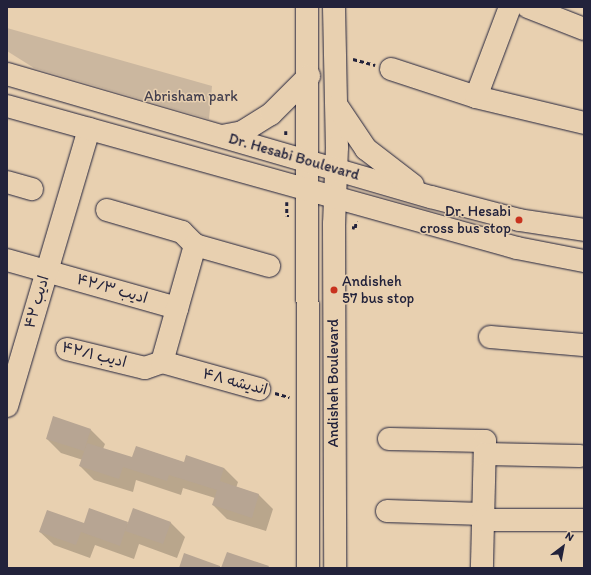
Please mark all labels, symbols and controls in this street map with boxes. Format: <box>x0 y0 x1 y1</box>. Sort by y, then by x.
park label: Abrisham park <box>144 88 238 106</box>
street label: Dr. Hesabi Boulevard <box>226 130 362 184</box>
place label: Dr. Hesabi cross bus stop <box>420 202 511 237</box>
marker: Dr. Hesabi cross bus stop <box>514 215 524 225</box>
street label: ادیب ۴۲/۳ <box>74 270 150 308</box>
place label: Andisheh 57 bus stop <box>342 272 415 307</box>
street label: ادیب ۴۲ <box>21 273 53 331</box>
marker: Andisheh 57 bus stop <box>329 285 339 295</box>
street label: Andisheh Boulevard <box>325 319 343 447</box>
street label: ادیب ۴۲/۱ <box>60 338 128 372</box>
street label: اندیشه ۴۸ <box>201 365 269 399</box>
north arrow <box>543 527 583 567</box>
text: N <box>563 529 576 544</box>

